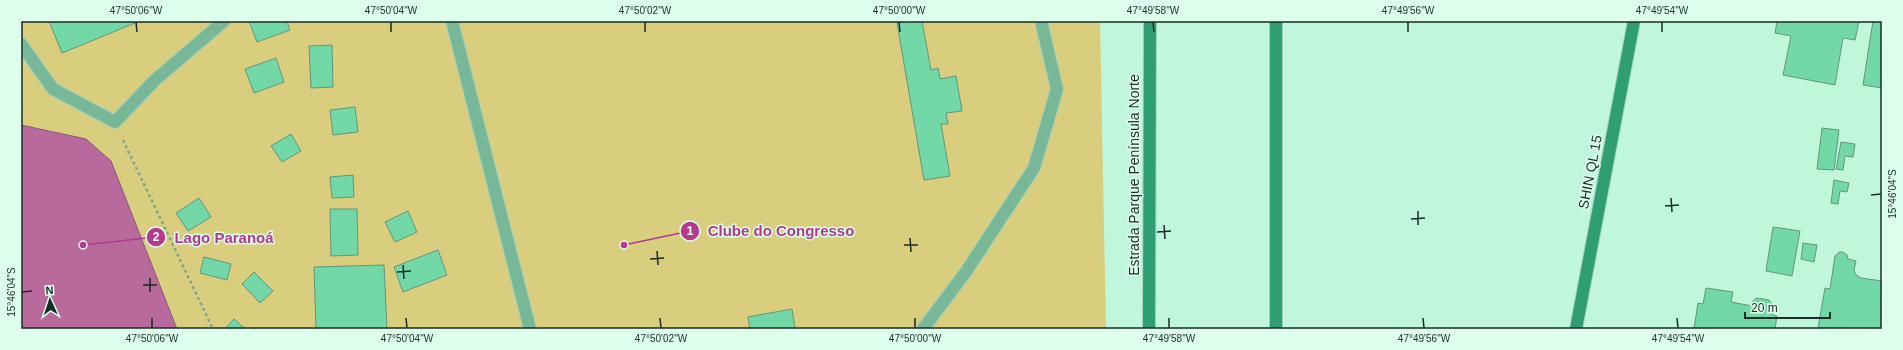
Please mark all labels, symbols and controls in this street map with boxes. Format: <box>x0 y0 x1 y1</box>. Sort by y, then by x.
text: 47°50'06"W <box>110 5 163 16</box>
text: 47°50'04"W <box>365 5 418 16</box>
text: 47°50'02"W <box>619 5 672 16</box>
text: 47°50'00"W <box>873 5 926 16</box>
text: 47°49'58"W <box>1127 5 1180 16</box>
text: 47°49'56"W <box>1382 5 1435 16</box>
text: 47°49'54"W <box>1636 5 1689 16</box>
street label: Estrada Parque Península Norte <box>1126 74 1142 276</box>
street label: SHIN QL 15 <box>1575 133 1605 210</box>
text: 15°46'04"S <box>1887 169 1898 219</box>
callout: Clube do Congresso <box>680 217 863 244</box>
text: Clube do Congresso <box>708 222 854 239</box>
callout: Lago Paranoá <box>146 224 281 251</box>
text: 1 <box>687 224 694 238</box>
text: Lago Paranoá <box>174 229 274 246</box>
text: 2 <box>153 230 160 244</box>
text: 15°46'04"S <box>6 267 17 317</box>
north arrow <box>30 280 70 320</box>
text: N <box>45 284 54 296</box>
scale bar <box>1745 294 1830 320</box>
text: 20 m <box>1751 301 1778 315</box>
text: 47°50'06"W <box>126 333 179 344</box>
text: 47°50'04"W <box>381 333 434 344</box>
text: 47°50'02"W <box>635 333 688 344</box>
text: 47°50'00"W <box>889 333 942 344</box>
text: 47°49'58"W <box>1143 333 1196 344</box>
text: 47°49'56"W <box>1398 333 1451 344</box>
text: 47°49'54"W <box>1652 333 1705 344</box>

